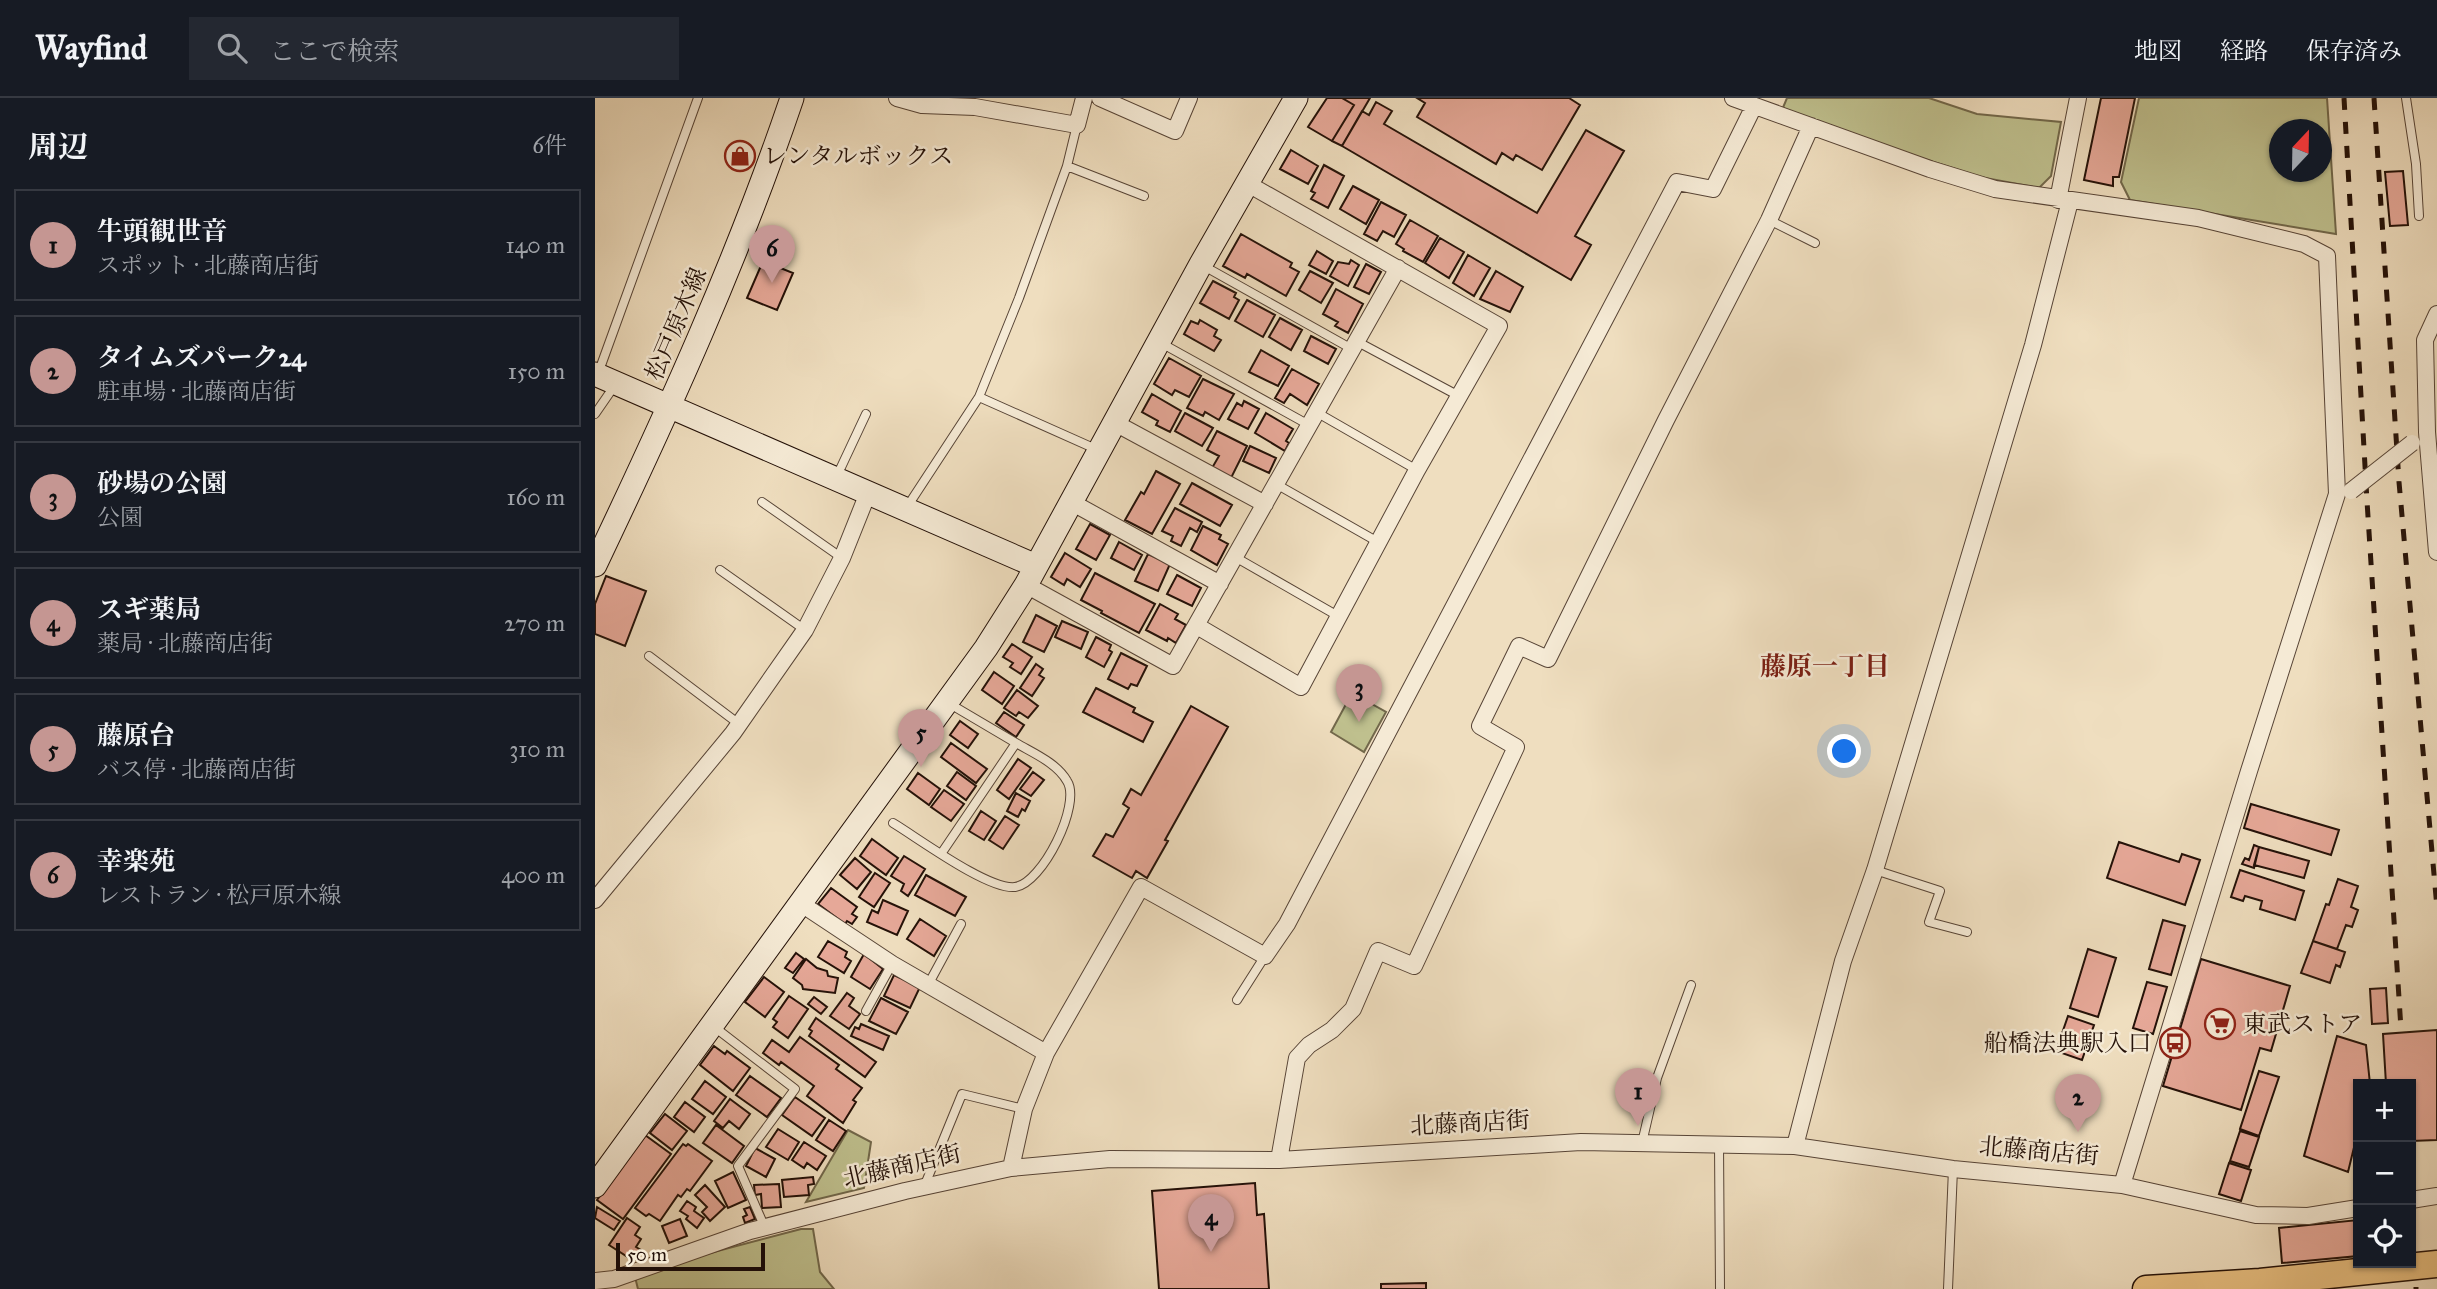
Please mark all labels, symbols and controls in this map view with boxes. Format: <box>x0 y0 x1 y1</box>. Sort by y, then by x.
search box <box>189 17 679 80</box>
text: Wayfind <box>35 28 147 68</box>
icon: search <box>213 29 251 67</box>
text: ここで検索 <box>269 35 399 67</box>
text: 地図 <box>2134 36 2182 66</box>
text: 経路 <box>2220 36 2268 66</box>
text: 保存済み <box>2306 36 2402 66</box>
north arrow <box>2269 119 2332 182</box>
text: 周辺 <box>28 129 88 165</box>
text: 6件 <box>532 131 567 159</box>
shop icon: レンタルボックス <box>723 139 757 173</box>
place label: レンタルボックス <box>763 141 953 171</box>
text: 牛頭観世音 <box>97 215 227 247</box>
pin: 6 <box>749 225 795 283</box>
text: 1 <box>48 231 58 259</box>
text: 140 m <box>505 231 565 259</box>
text: スポット · 北藤商店街 <box>97 251 319 279</box>
street label: 松戸原木線 <box>639 263 713 385</box>
text: タイムズパーク24 <box>97 341 306 373</box>
text: 2 <box>47 357 59 385</box>
text: 150 m <box>508 357 565 385</box>
text: 駐車場 · 北藤商店街 <box>97 377 296 405</box>
text: 砂場の公園 <box>97 467 227 499</box>
text: 3 <box>48 483 58 511</box>
text: 160 m <box>507 483 565 511</box>
text: 公園 <box>97 503 143 531</box>
text: スギ薬局 <box>97 593 201 625</box>
text: 4 <box>47 609 59 637</box>
text: 270 m <box>504 609 565 637</box>
text: 薬局 · 北藤商店街 <box>97 629 273 657</box>
district label: 藤原一丁目 <box>1760 650 1890 682</box>
pin: 3 <box>1336 664 1382 722</box>
pin: 5 <box>898 709 944 767</box>
text: 藤原台 <box>97 719 175 751</box>
your location <box>1827 734 1861 768</box>
text: 5 <box>48 735 58 763</box>
text: 310 m <box>509 735 565 763</box>
text: バス停 · 北藤商店街 <box>97 755 296 783</box>
text: 幸楽苑 <box>97 845 175 877</box>
text: 6 <box>47 861 59 889</box>
text: 400 m <box>501 861 565 889</box>
text: レストラン · 松戸原木線 <box>97 881 341 909</box>
supermarket icon: 東武ストア <box>2203 1007 2237 1041</box>
place label: 東武ストア <box>2243 1009 2362 1039</box>
bus stop icon: 船橋法典駅入口 <box>2158 1026 2192 1060</box>
place label: 船橋法典駅入口 <box>1984 1028 2152 1058</box>
pin: 1 <box>1615 1068 1661 1126</box>
pin: 2 <box>2055 1074 2101 1132</box>
map controls <box>2353 1079 2416 1268</box>
button: + <box>2353 1079 2416 1142</box>
street label: 北藤商店街 <box>1409 1105 1531 1141</box>
street label: 北藤商店街 <box>1978 1131 2100 1171</box>
street label: 北藤商店街 <box>840 1138 964 1194</box>
button: − <box>2353 1142 2416 1205</box>
pin: 4 <box>1188 1194 1234 1252</box>
button: locate <box>2353 1205 2416 1268</box>
scale bar <box>616 1240 765 1272</box>
text: 50 m <box>627 1243 667 1266</box>

